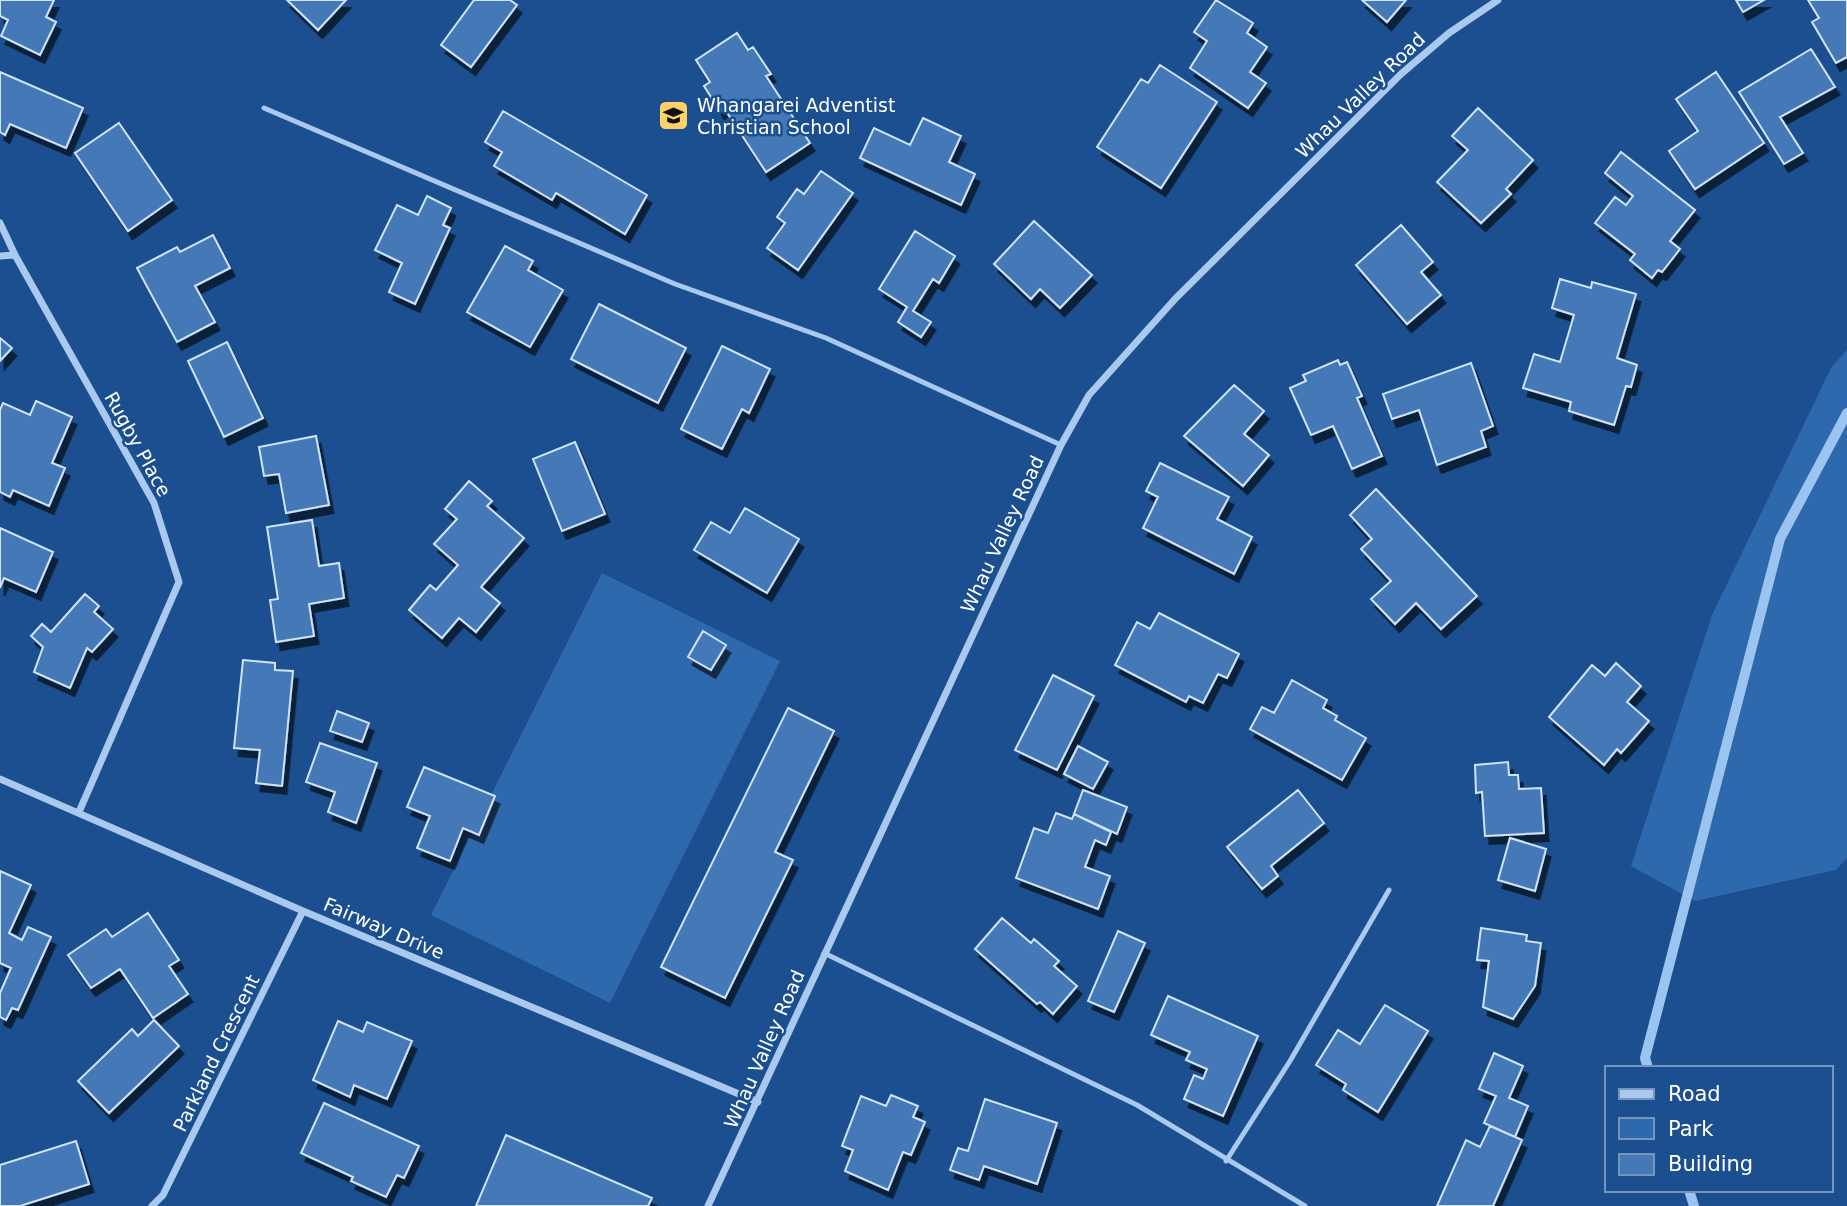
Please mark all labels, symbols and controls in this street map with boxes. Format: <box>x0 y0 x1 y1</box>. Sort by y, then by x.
street label: Whau Valley Road <box>1291 28 1429 162</box>
place label: Whangarei Adventist Christian School <box>697 94 895 138</box>
school or university icon: Whangarei Adventist Christian School <box>657 99 691 133</box>
street label: Rugby Place <box>100 388 176 500</box>
street label: Whau Valley Road <box>956 452 1048 616</box>
street label: Fairway Drive <box>320 893 448 963</box>
street label: Whau Valley Road <box>719 966 809 1132</box>
street label: Parkland Crescent <box>168 971 264 1135</box>
legend <box>1605 1066 1833 1192</box>
text: Road <box>1668 1082 1721 1106</box>
text: Park <box>1668 1117 1714 1141</box>
text: Building <box>1668 1152 1753 1176</box>

